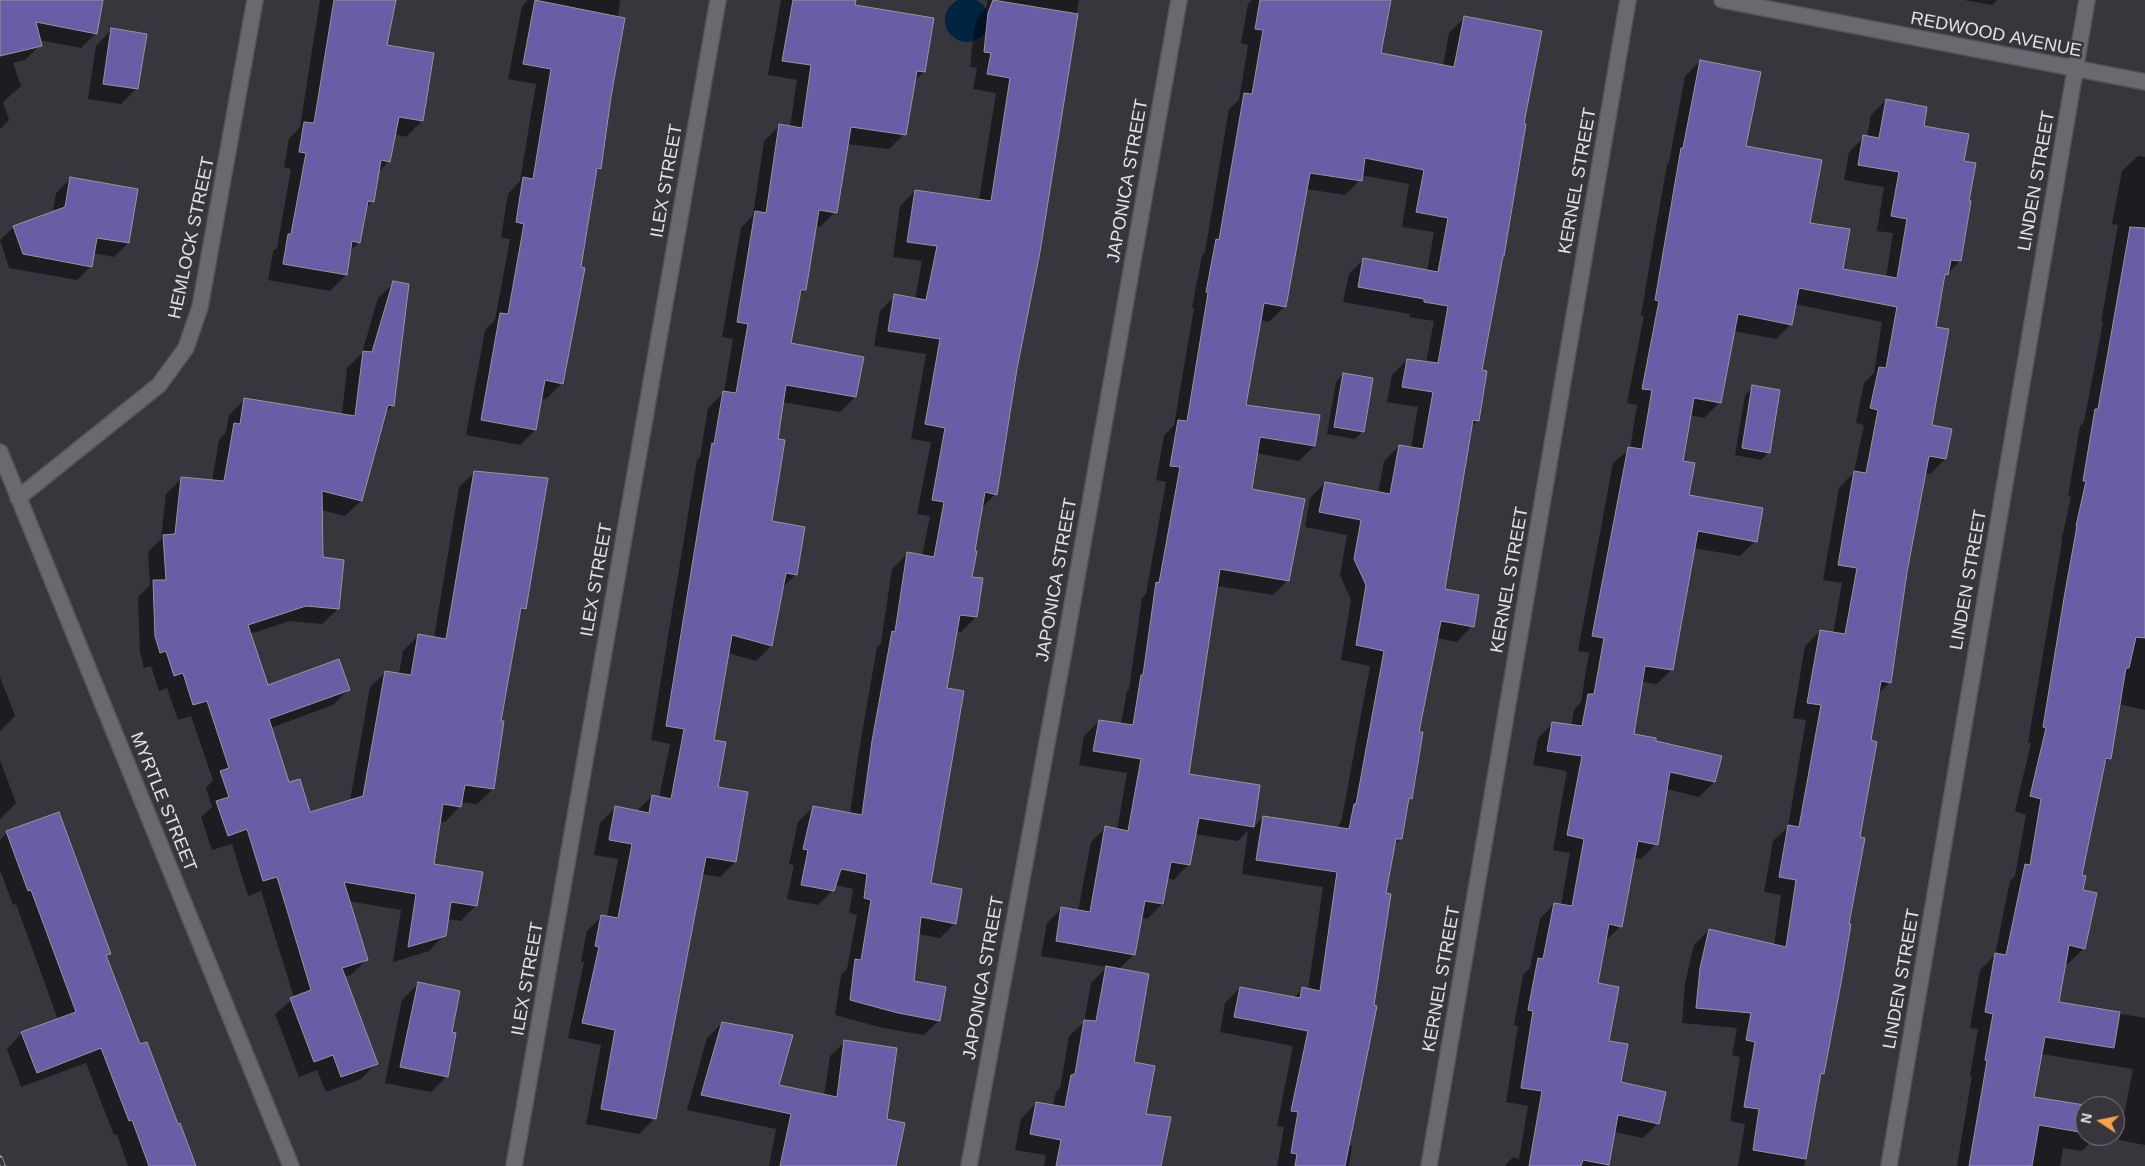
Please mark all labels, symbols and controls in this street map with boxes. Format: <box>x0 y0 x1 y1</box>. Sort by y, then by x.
street label: REDWOOD AVENUE <box>1909 8 2083 62</box>
street label: JAPONICA STREET <box>1103 97 1153 265</box>
street label: KERNEL STREET <box>1555 106 1601 256</box>
street label: LINDEN STREET <box>2014 109 2060 253</box>
street label: ILEX STREET <box>646 122 688 240</box>
street label: HEMLOCK STREET <box>164 155 220 321</box>
street label: JAPONICA STREET <box>1032 496 1082 664</box>
street label: KERNEL STREET <box>1487 505 1533 655</box>
street label: LINDEN STREET <box>1946 508 1992 652</box>
street label: ILEX STREET <box>576 521 618 639</box>
street label: MYRTLE STREET <box>125 729 201 875</box>
street label: JAPONICA STREET <box>959 894 1009 1062</box>
street label: KERNEL STREET <box>1419 904 1465 1054</box>
street label: LINDEN STREET <box>1879 907 1925 1051</box>
street label: ILEX STREET <box>507 920 549 1038</box>
north arrow <box>2075 1096 2125 1146</box>
text: N <box>2077 1112 2095 1125</box>

